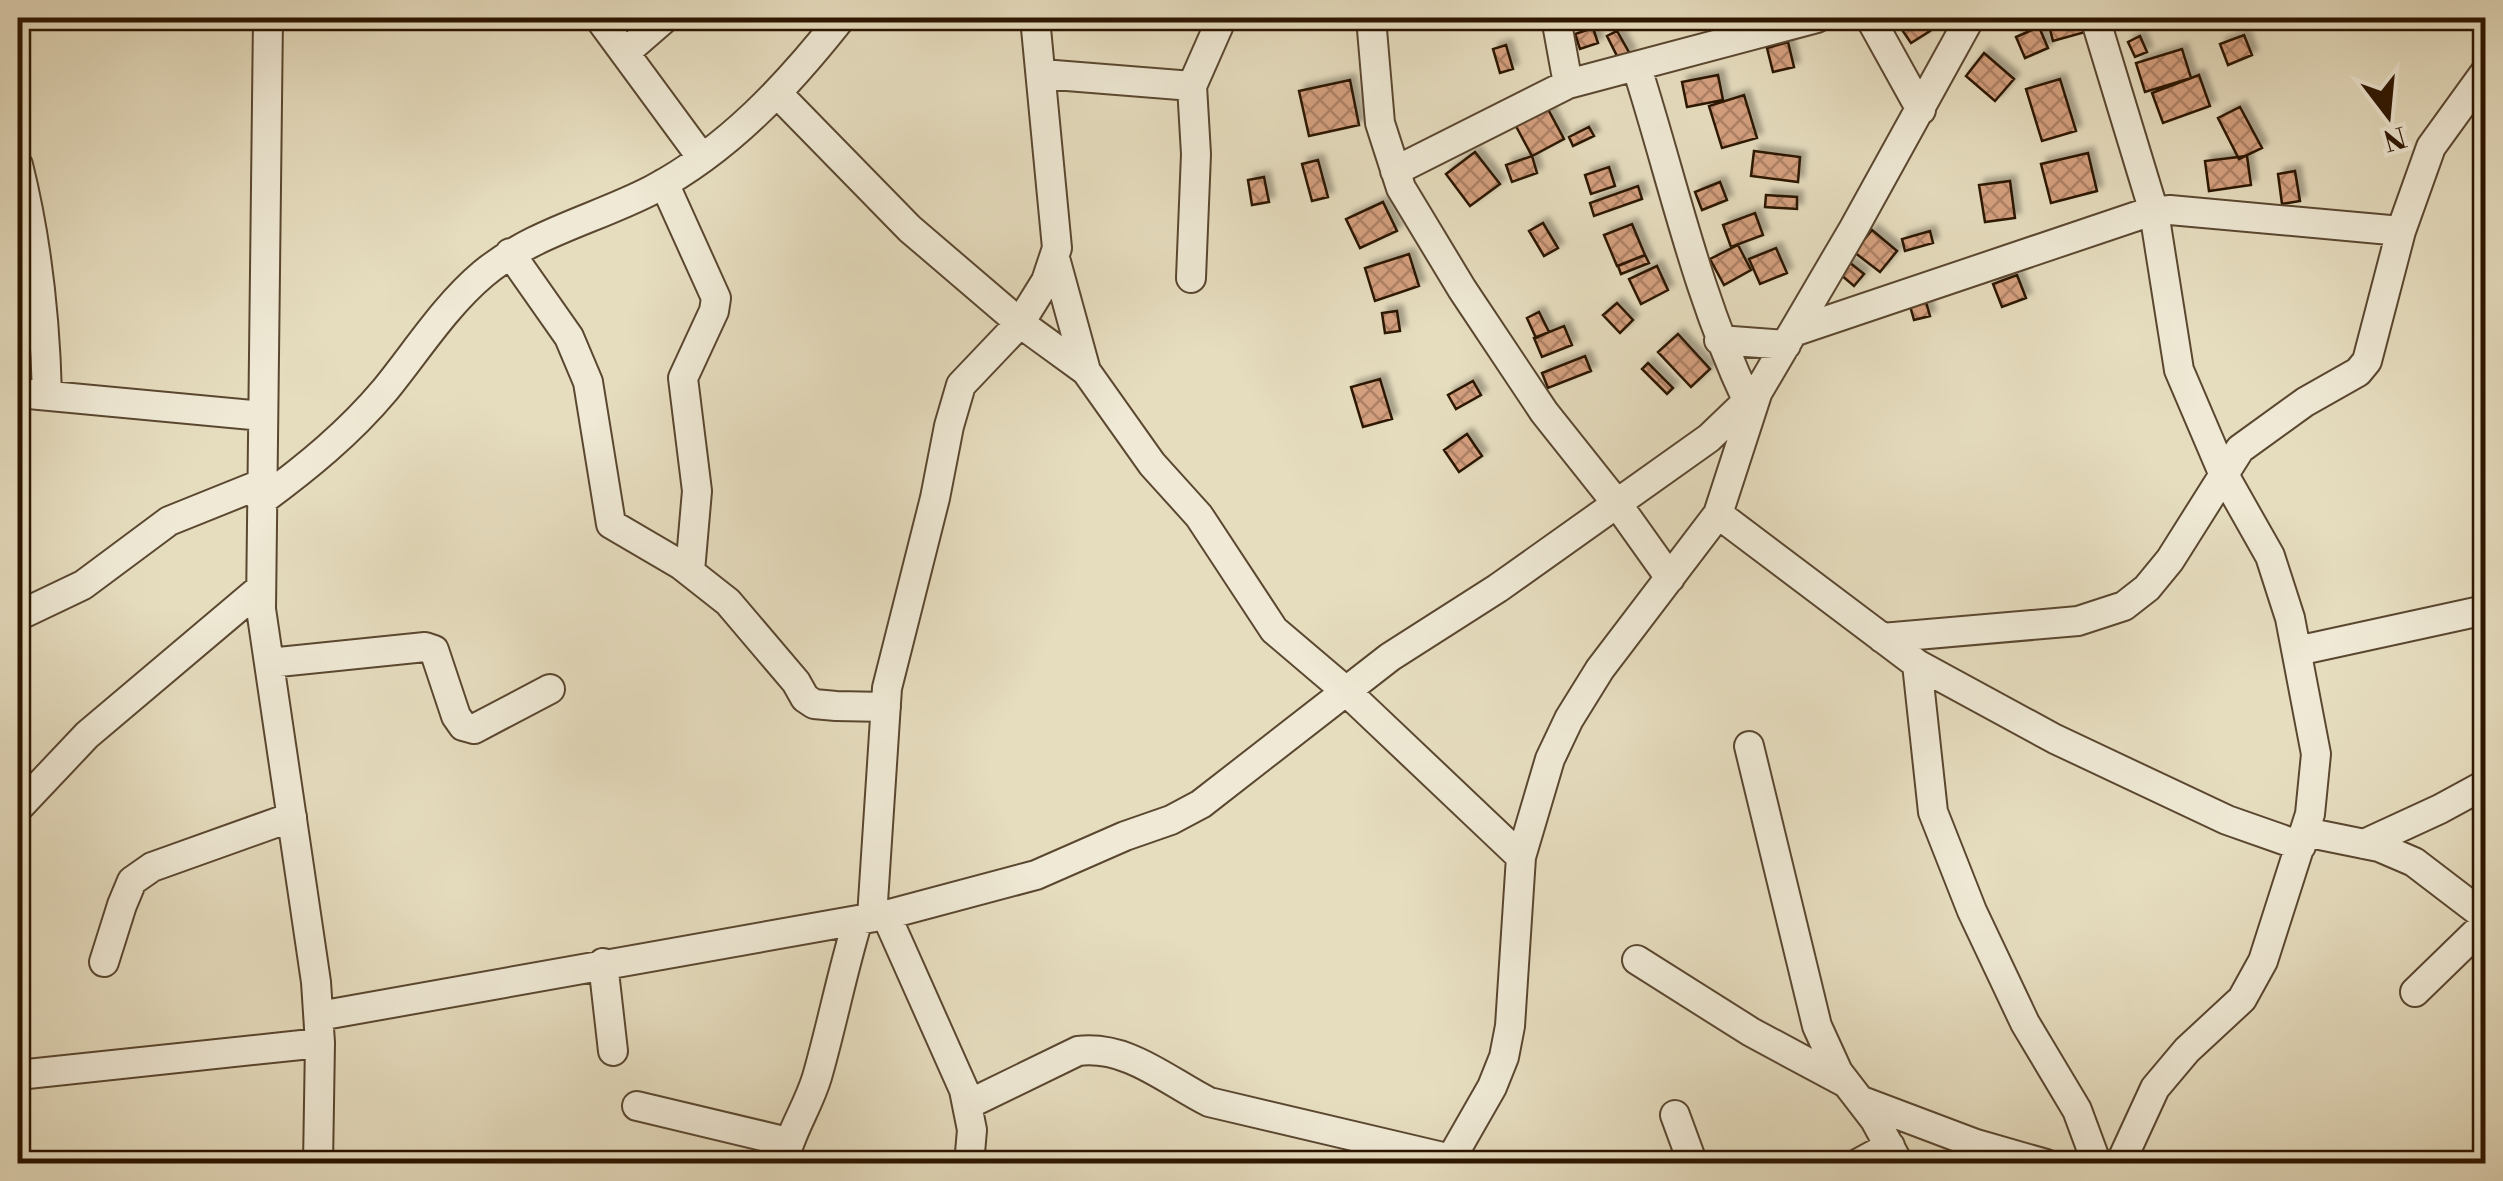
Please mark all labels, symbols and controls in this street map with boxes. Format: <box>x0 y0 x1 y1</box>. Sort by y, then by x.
north arrow <box>2338 65 2438 165</box>
text: N <box>2379 118 2410 157</box>

